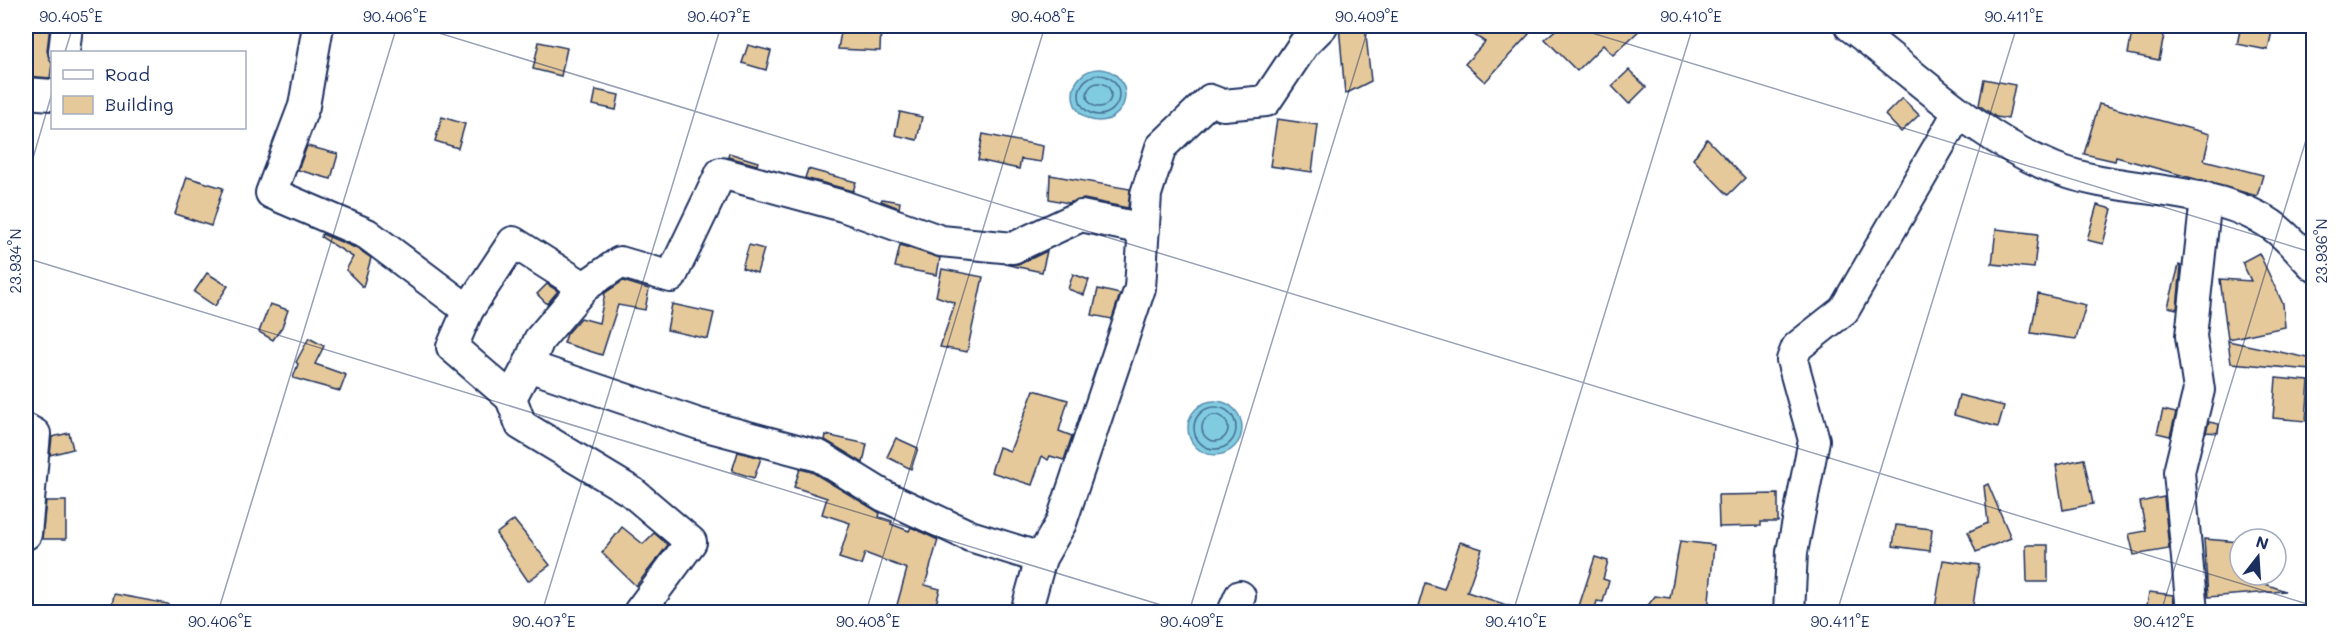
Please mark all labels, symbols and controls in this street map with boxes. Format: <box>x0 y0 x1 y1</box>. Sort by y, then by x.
text: 90.405°E <box>39 6 103 26</box>
text: 90.406°E <box>363 6 427 26</box>
text: 90.407°E <box>687 6 751 26</box>
text: 90.408°E <box>1011 6 1075 26</box>
text: 90.409°E <box>1335 6 1399 26</box>
text: 90.410°E <box>1660 6 1722 26</box>
text: 90.411°E <box>1984 6 2044 26</box>
legend <box>51 51 246 129</box>
text: Road <box>105 62 150 86</box>
text: Building <box>105 92 173 116</box>
text: 23.936°N <box>2311 218 2331 284</box>
text: 23.934°N <box>5 229 25 293</box>
north arrow <box>2228 527 2288 587</box>
text: N <box>2254 530 2271 554</box>
text: 90.406°E <box>188 611 252 631</box>
text: 90.407°E <box>512 611 576 631</box>
text: 90.408°E <box>836 611 900 631</box>
text: 90.409°E <box>1160 611 1224 631</box>
text: 90.410°E <box>1485 611 1547 631</box>
text: 90.411°E <box>1810 611 1870 631</box>
text: 90.412°E <box>2134 611 2195 631</box>

